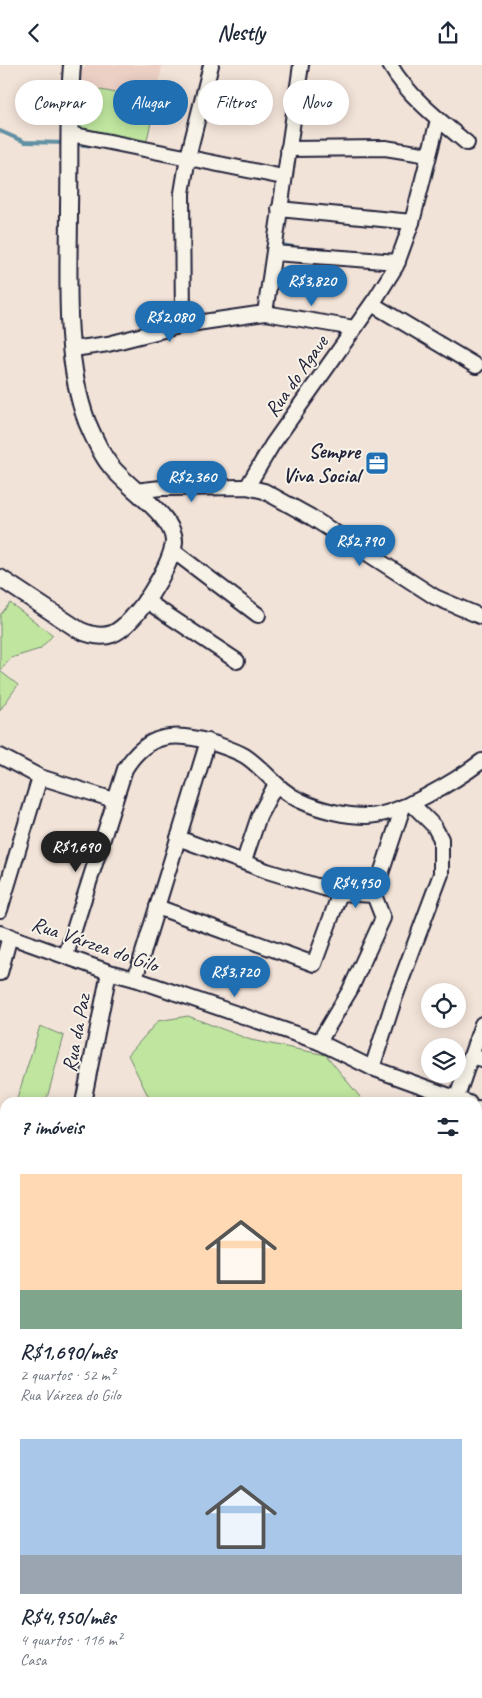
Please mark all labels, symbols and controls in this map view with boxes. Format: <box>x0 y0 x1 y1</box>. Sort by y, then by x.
icon: back <box>20 19 48 47</box>
text: Nestly <box>217 19 265 47</box>
icon: share <box>434 19 462 47</box>
chip: Comprar <box>15 80 103 125</box>
chip: Alugar <box>113 80 188 125</box>
chip: Filtros <box>198 80 273 125</box>
chip: Novo <box>283 80 349 125</box>
pin: R$3,820 <box>266 265 358 307</box>
text: R$3,820 <box>288 271 336 291</box>
pin: R$2,080 <box>124 301 216 343</box>
text: R$2,080 <box>146 307 194 327</box>
street label: Rua do Agave <box>259 329 334 422</box>
place label: Sempre Viva Social <box>283 438 364 488</box>
office icon: Sempre Viva Social <box>364 450 390 476</box>
pin: R$2,360 <box>146 461 238 503</box>
text: R$2,360 <box>168 467 216 487</box>
pin: R$2,790 <box>314 525 406 567</box>
text: R$2,790 <box>336 531 384 551</box>
pin: R$1,690 <box>30 831 122 873</box>
text: R$1,690 <box>52 837 100 857</box>
pin: R$4,950 <box>310 867 402 909</box>
text: R$4,950 <box>332 873 380 893</box>
street label: Rua Várzea do Gilo <box>28 910 164 979</box>
pin: R$3,720 <box>189 955 281 998</box>
text: R$3,720 <box>211 962 259 982</box>
map controls <box>421 983 466 1083</box>
button: locate <box>421 983 466 1028</box>
street label: Rua da Paz <box>56 990 97 1074</box>
button: layers <box>421 1038 466 1083</box>
icon: filters <box>434 1113 462 1141</box>
text: 7 imóveis <box>20 1114 83 1140</box>
icon: home <box>196 1207 286 1297</box>
text: R$1,690/mês <box>20 1339 116 1365</box>
text: 2 quartos · 52 m² <box>20 1365 115 1385</box>
text: Rua Várzea do Gilo <box>20 1385 121 1405</box>
icon: home <box>196 1472 286 1562</box>
text: R$4,950/mês <box>20 1604 115 1630</box>
text: 4 quartos · 116 m² <box>20 1630 122 1650</box>
text: Casa <box>20 1650 46 1670</box>

